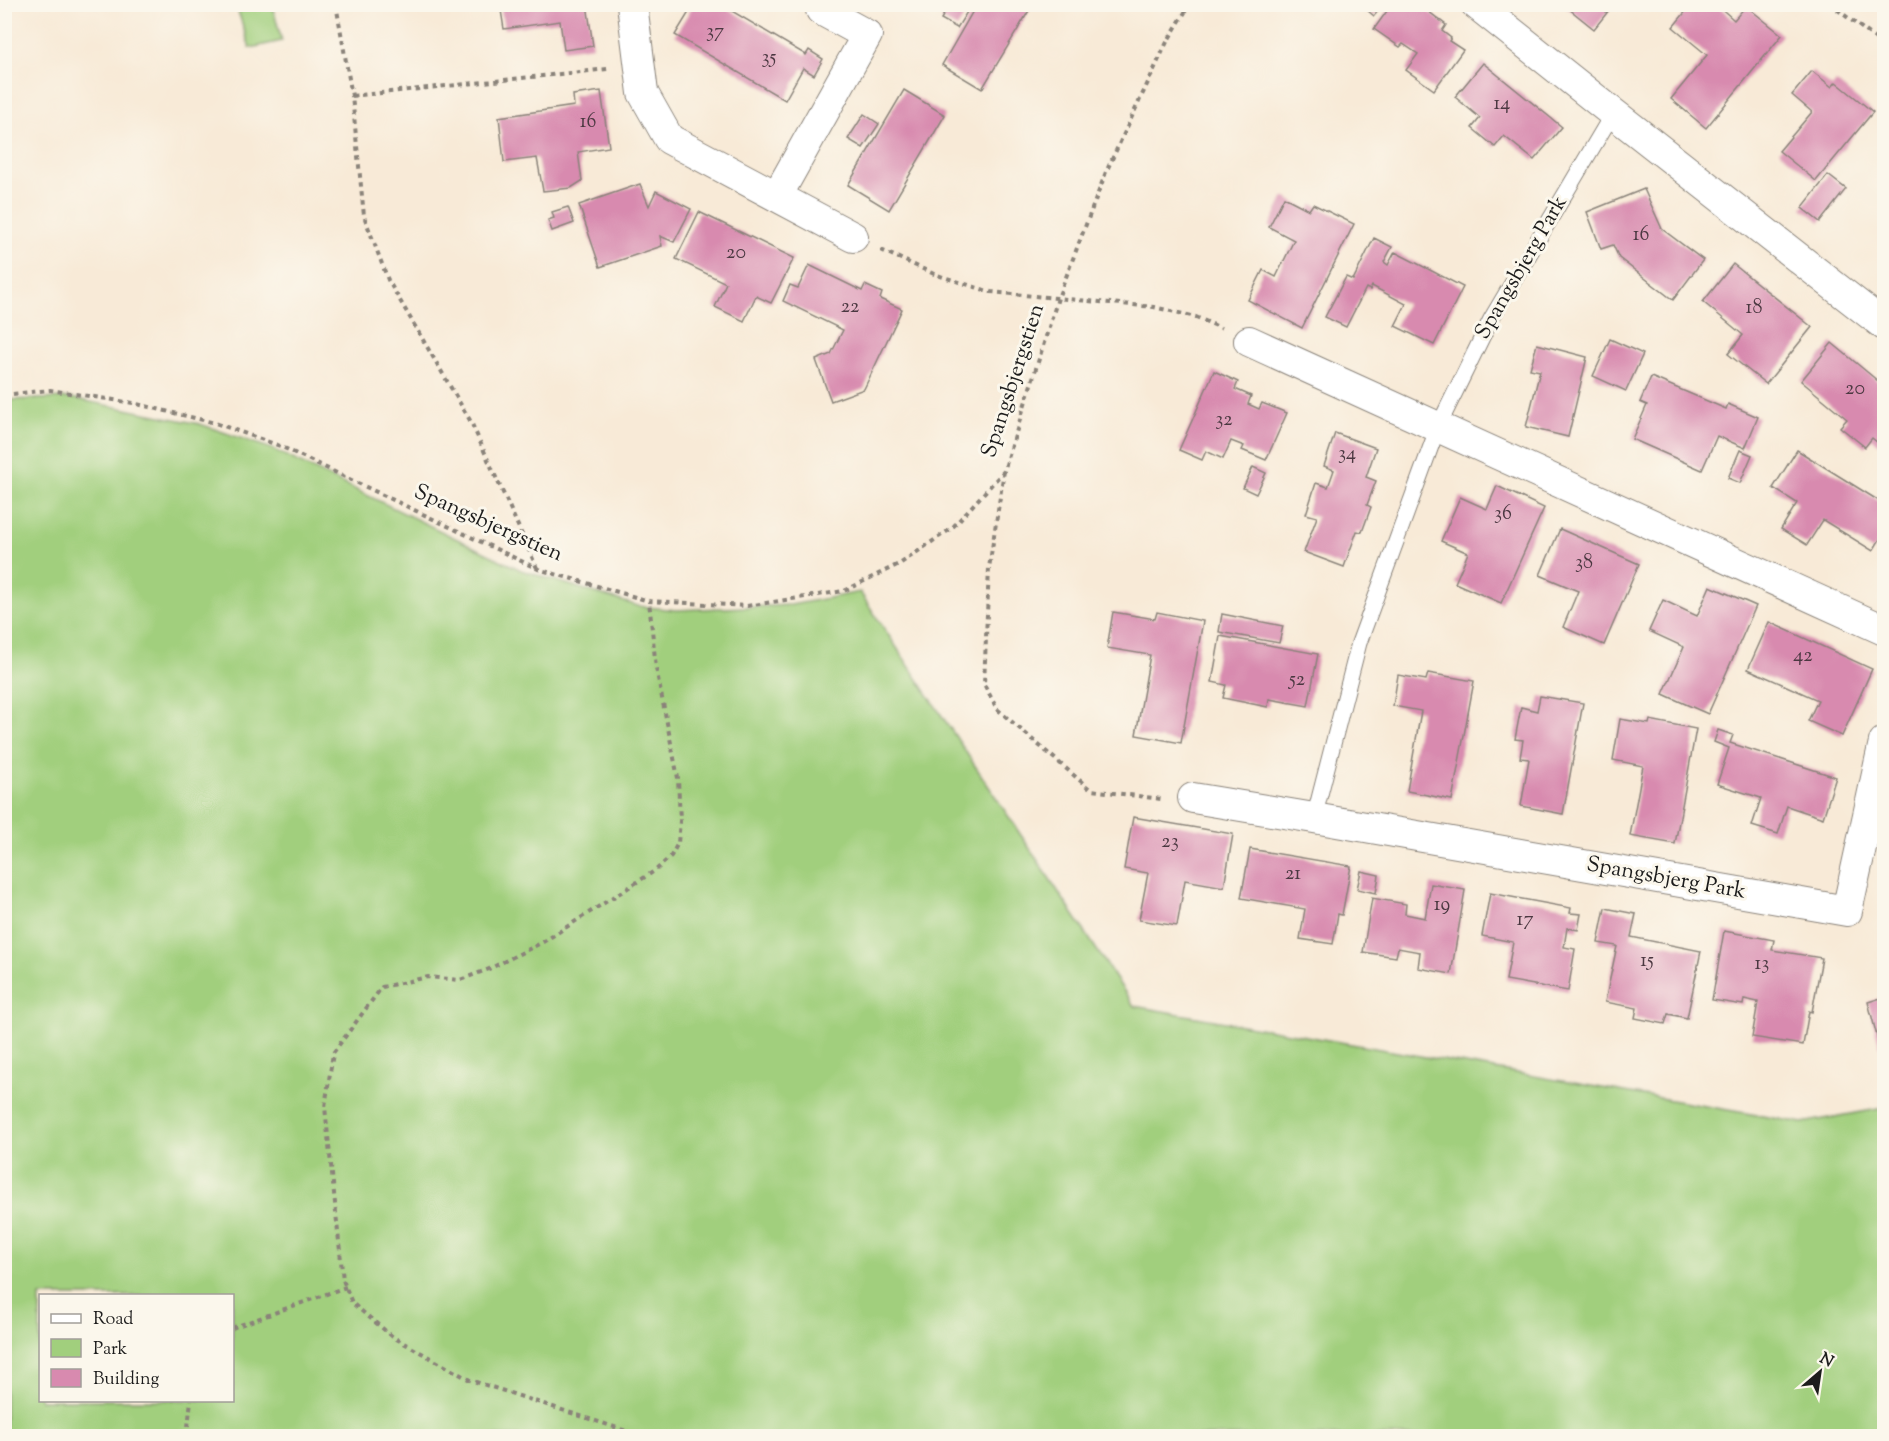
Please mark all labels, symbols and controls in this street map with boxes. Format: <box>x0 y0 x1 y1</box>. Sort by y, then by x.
house number: 37 <box>706 18 724 47</box>
house number: 35 <box>762 44 777 73</box>
house number: 14 <box>1494 90 1510 119</box>
house number: 16 <box>580 108 596 137</box>
street label: Spangsbjerg Park <box>1468 190 1576 346</box>
house number: 16 <box>1633 221 1649 250</box>
house number: 20 <box>726 239 746 268</box>
house number: 22 <box>841 293 859 322</box>
house number: 18 <box>1746 294 1762 323</box>
street label: Spangsbjergstien <box>974 300 1054 462</box>
house number: 20 <box>1845 375 1865 404</box>
house number: 32 <box>1215 406 1233 435</box>
house number: 34 <box>1338 440 1356 469</box>
street label: Spangsbjergstien <box>408 477 568 571</box>
house number: 36 <box>1494 500 1512 529</box>
house number: 38 <box>1575 549 1593 578</box>
house number: 42 <box>1793 642 1813 671</box>
house number: 52 <box>1288 666 1305 695</box>
house number: 23 <box>1161 828 1179 857</box>
street label: Spangsbjerg Park <box>1584 849 1748 909</box>
house number: 21 <box>1285 860 1301 889</box>
house number: 19 <box>1434 891 1450 920</box>
house number: 17 <box>1517 906 1533 935</box>
house number: 15 <box>1640 947 1654 976</box>
house number: 13 <box>1755 950 1769 979</box>
legend <box>39 1294 234 1402</box>
text: Road <box>93 1307 133 1333</box>
text: Park <box>93 1337 128 1363</box>
north arrow <box>1790 1342 1850 1402</box>
text: N <box>1815 1348 1837 1374</box>
text: Building <box>93 1367 159 1393</box>

